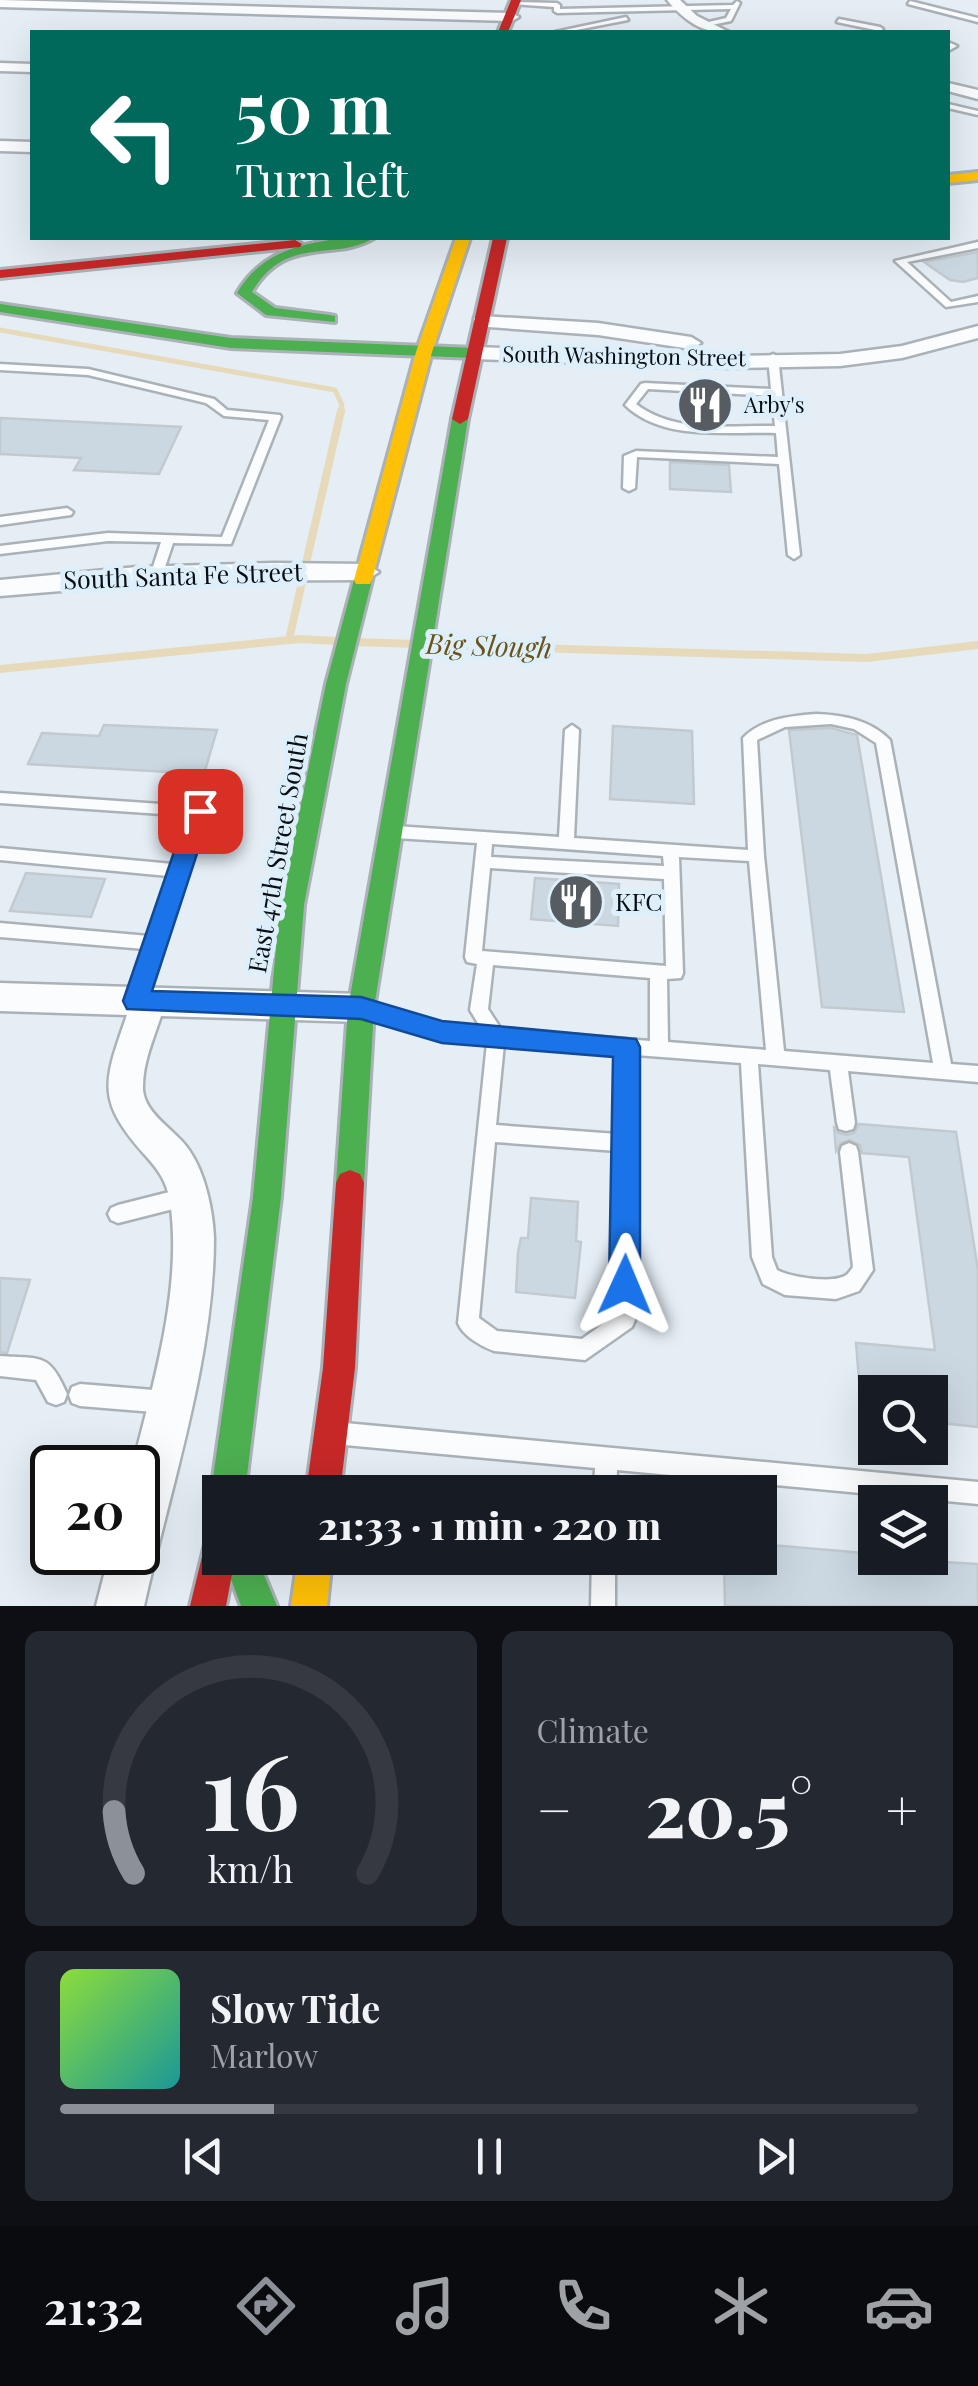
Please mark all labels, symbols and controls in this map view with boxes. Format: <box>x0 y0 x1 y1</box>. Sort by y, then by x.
text: 50 m <box>235 58 392 152</box>
icon: left <box>70 70 200 200</box>
text: Turn left <box>235 148 409 208</box>
street label: South Washington Street <box>502 338 747 372</box>
restaurant icon: Arby's <box>675 375 735 435</box>
place label: Arby's <box>743 389 804 419</box>
street label: South Santa Fe Street <box>63 554 304 595</box>
water label: Big Slough <box>424 624 553 665</box>
street label: East 47th Street South <box>239 730 314 975</box>
pin <box>158 769 243 854</box>
icon: arrive <box>173 784 228 839</box>
restaurant icon: KFC <box>546 872 606 932</box>
place label: KFC <box>615 884 663 917</box>
position arrow <box>573 1233 677 1337</box>
map controls <box>858 1375 948 1575</box>
button: search <box>858 1375 948 1465</box>
speed limit sign: 20 <box>30 1445 160 1575</box>
button: layers <box>858 1485 948 1575</box>
text: 21:33 · 1 min · 220 m <box>318 1499 661 1550</box>
text: Climate <box>537 1708 649 1751</box>
text: 16 <box>202 1718 300 1857</box>
text: 20.5° <box>645 1757 813 1857</box>
text: − <box>537 1771 572 1845</box>
text: + <box>886 1771 918 1845</box>
text: km/h <box>208 1844 294 1892</box>
text: Slow Tide <box>210 1982 380 2033</box>
text: Marlow <box>210 2033 318 2076</box>
icon: previous <box>176 2129 231 2184</box>
icon: pause <box>462 2129 517 2184</box>
icon: next <box>748 2129 803 2184</box>
icon: directions <box>231 2271 301 2341</box>
icon: music <box>390 2271 460 2341</box>
icon: phone <box>548 2271 618 2341</box>
icon: climate <box>706 2271 776 2341</box>
icon: car <box>864 2271 934 2341</box>
text: 21:32 <box>44 2276 143 2336</box>

